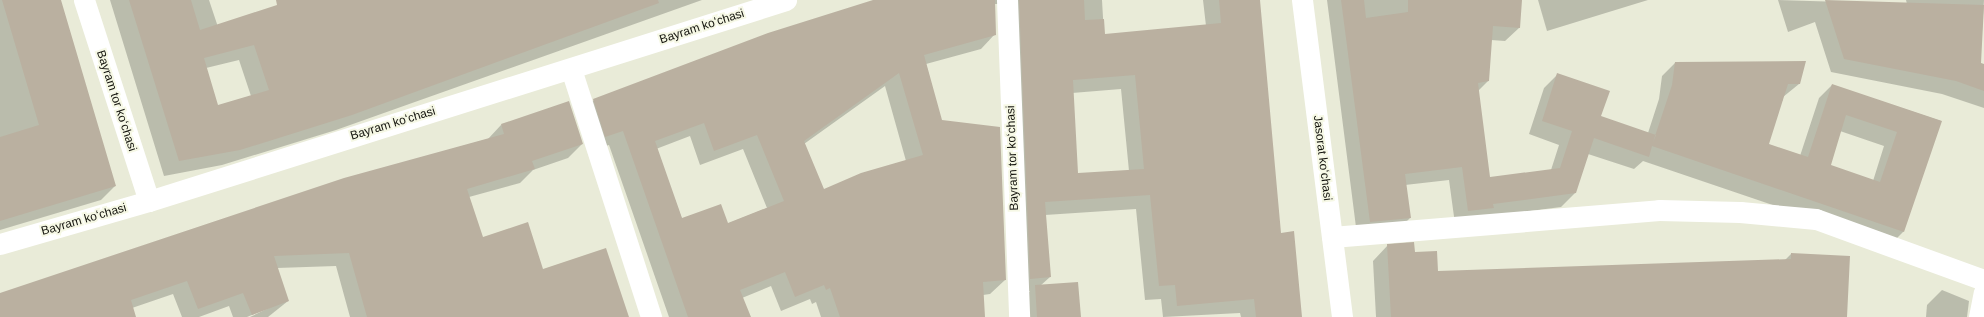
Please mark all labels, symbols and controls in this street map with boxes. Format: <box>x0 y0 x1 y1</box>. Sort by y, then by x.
street label: Bayram koʻchasi <box>658 7 746 47</box>
street label: Bayram tor koʻchasi <box>93 49 139 153</box>
street label: Bayram koʻchasi <box>349 104 437 144</box>
street label: Bayram tor koʻchasi <box>1004 105 1022 211</box>
street label: Jasorat koʻchasi <box>1310 114 1334 202</box>
street label: Bayram koʻchasi <box>40 201 128 239</box>

